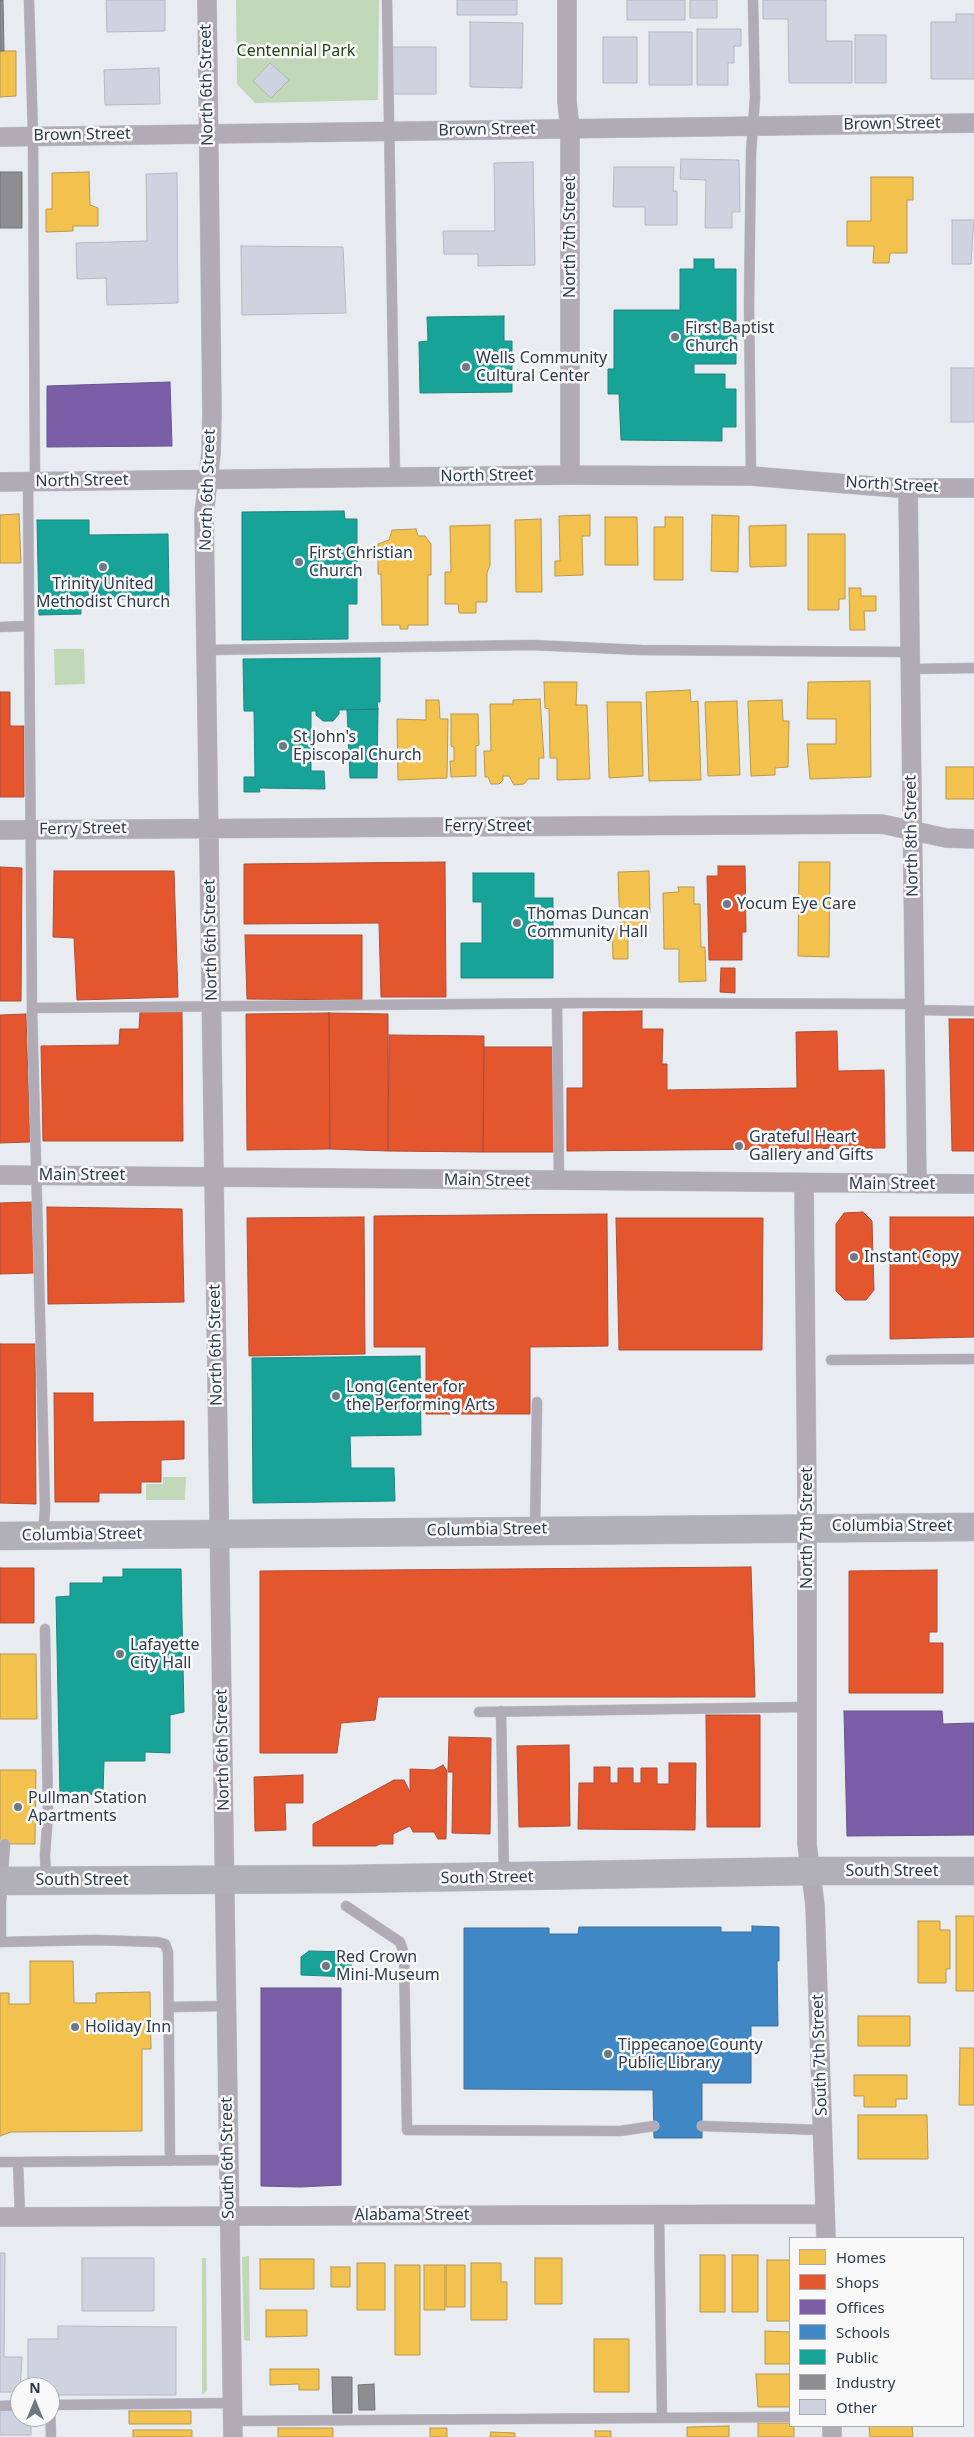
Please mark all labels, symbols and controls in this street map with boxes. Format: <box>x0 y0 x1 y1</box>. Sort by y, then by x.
street label: North 6th Street <box>196 24 218 146</box>
park label: Centennial Park <box>237 41 355 61</box>
street label: Brown Street <box>843 114 941 134</box>
street label: Brown Street <box>438 120 536 140</box>
street label: Brown Street <box>33 125 131 145</box>
street label: North 7th Street <box>560 176 580 298</box>
place label: First Baptist Church <box>685 318 774 356</box>
marker: First Baptist Church <box>669 331 681 343</box>
place label: Wells Community Cultural Center <box>476 348 607 386</box>
marker: Wells Community Cultural Center <box>460 361 472 373</box>
street label: North 6th Street <box>196 429 220 551</box>
street label: North Street <box>440 466 534 486</box>
street label: North Street <box>35 471 129 491</box>
street label: North Street <box>845 473 939 497</box>
place label: First Christian Church <box>309 543 413 581</box>
marker: First Christian Church <box>293 556 305 568</box>
marker: Trinity United Methodist Church <box>97 561 109 573</box>
place label: Trinity United Methodist Church <box>36 574 170 612</box>
place label: St John's Episcopal Church <box>293 727 422 765</box>
marker: St John's Episcopal Church <box>277 740 289 752</box>
street label: North 8th Street <box>901 775 923 897</box>
street label: Ferry Street <box>444 816 532 836</box>
street label: Ferry Street <box>39 819 127 839</box>
street label: North 6th Street <box>200 879 222 1001</box>
place label: Yocum Eye Care <box>737 894 856 914</box>
marker: Yocum Eye Care <box>721 898 733 910</box>
place label: Thomas Duncan Community Hall <box>527 904 649 942</box>
marker: Thomas Duncan Community Hall <box>511 917 523 929</box>
place label: Grateful Heart Gallery and Gifts <box>749 1127 873 1165</box>
marker: Grateful Heart Gallery and Gifts <box>733 1140 745 1152</box>
street label: Main Street <box>39 1165 125 1185</box>
street label: Main Street <box>444 1171 530 1191</box>
street label: Main Street <box>849 1174 935 1194</box>
place label: Instant Copy <box>864 1247 959 1267</box>
marker: Instant Copy <box>848 1251 860 1263</box>
street label: North 6th Street <box>205 1284 227 1406</box>
place label: Long Center for the Performing Arts <box>346 1377 495 1415</box>
marker: Long Center for the Performing Arts <box>330 1390 342 1402</box>
street label: North 7th Street <box>797 1467 817 1589</box>
street label: Columbia Street <box>832 1516 952 1536</box>
street label: Columbia Street <box>427 1519 547 1541</box>
street label: Columbia Street <box>22 1524 142 1546</box>
place label: Lafayette City Hall <box>130 1635 200 1673</box>
marker: Lafayette City Hall <box>114 1648 126 1660</box>
street label: North 6th Street <box>212 1689 234 1811</box>
place label: Pullman Station Apartments <box>28 1788 147 1826</box>
marker: Pullman Station Apartments <box>12 1801 24 1813</box>
street label: South Street <box>846 1861 938 1881</box>
street label: South Street <box>440 1868 534 1888</box>
street label: South Street <box>36 1870 128 1890</box>
place label: Red Crown Mini-Museum <box>336 1947 440 1985</box>
marker: Red Crown Mini-Museum <box>320 1960 332 1972</box>
street label: South 7th Street <box>808 1994 832 2116</box>
place label: Holiday Inn <box>85 2017 171 2037</box>
marker: Holiday Inn <box>69 2021 81 2033</box>
place label: Tippecanoe County Public Library <box>618 2035 763 2073</box>
marker: Tippecanoe County Public Library <box>602 2048 614 2060</box>
street label: South 6th Street <box>217 2097 239 2219</box>
street label: Alabama Street <box>355 2205 469 2225</box>
legend <box>789 2237 964 2427</box>
text: Homes <box>836 2247 886 2267</box>
text: Shops <box>836 2272 879 2292</box>
text: Offices <box>836 2297 885 2317</box>
text: Schools <box>836 2322 890 2342</box>
text: Public <box>836 2347 879 2367</box>
text: Industry <box>836 2372 895 2392</box>
north arrow <box>10 2377 60 2427</box>
text: N <box>29 2378 41 2397</box>
text: Other <box>836 2397 877 2417</box>

